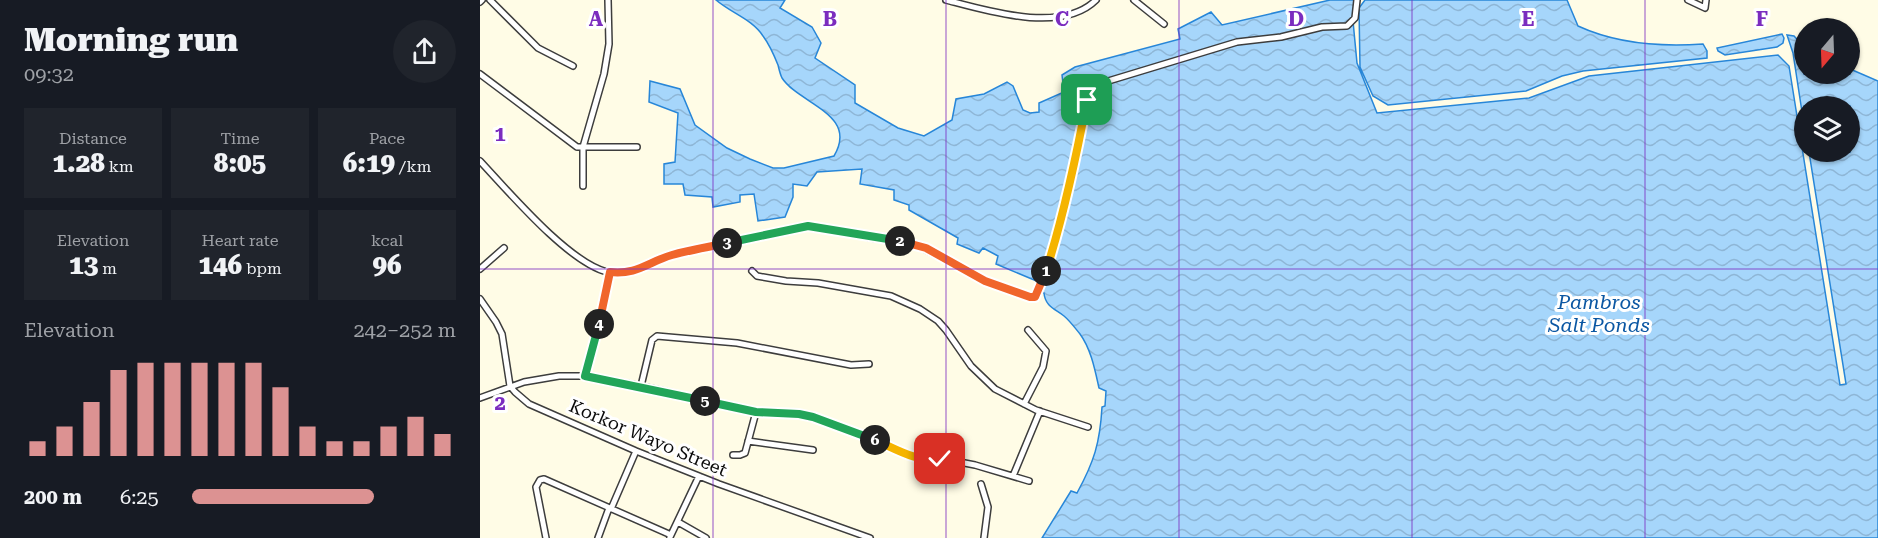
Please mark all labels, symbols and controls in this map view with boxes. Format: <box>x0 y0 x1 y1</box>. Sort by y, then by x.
text: A <box>589 7 604 31</box>
text: B <box>823 7 837 31</box>
text: C <box>1055 7 1069 31</box>
text: D <box>1288 7 1304 31</box>
text: E <box>1522 7 1535 31</box>
text: F <box>1756 7 1768 31</box>
north arrow <box>1794 18 1860 84</box>
map controls <box>1794 18 1860 162</box>
text: Morning run <box>24 20 238 59</box>
button: share <box>393 20 456 83</box>
text: 09:32 <box>24 62 74 86</box>
pin <box>1061 74 1112 125</box>
icon: arrive <box>1070 83 1103 116</box>
button: layers <box>1794 96 1860 162</box>
text: 1 <box>494 122 506 146</box>
text: Distance <box>59 129 127 148</box>
text: Time <box>220 129 260 148</box>
text: Pace <box>369 129 405 148</box>
text: 1.28 <box>52 148 105 178</box>
text: 8:05 <box>214 148 266 178</box>
text: 6:19 <box>343 148 395 178</box>
text: km <box>105 157 134 176</box>
text: /km <box>395 157 431 176</box>
pin: 2 <box>885 226 915 256</box>
pin: 3 <box>712 228 742 258</box>
text: Elevation <box>57 231 129 250</box>
text: Heart rate <box>202 231 278 250</box>
text: kcal <box>371 231 403 250</box>
text: 2 <box>896 231 904 250</box>
text: 3 <box>723 233 731 252</box>
text: 13 <box>69 250 98 280</box>
text: 146 <box>198 250 242 280</box>
text: 96 <box>372 250 402 280</box>
pin: 1 <box>1031 256 1061 286</box>
text: m <box>98 259 117 278</box>
text: bpm <box>242 259 282 278</box>
text: 1 <box>1042 261 1050 280</box>
water label: Pambros Salt Ponds <box>1547 290 1650 337</box>
pin: 4 <box>584 309 614 339</box>
text: 4 <box>595 314 603 333</box>
text: Elevation <box>24 318 115 342</box>
text: 242–252 m <box>353 318 456 342</box>
pin: 5 <box>690 386 720 416</box>
text: 2 <box>494 391 506 415</box>
text: 5 <box>701 391 709 410</box>
street label: Korkor Wayo Street <box>566 395 731 480</box>
pin: 6 <box>860 425 890 455</box>
text: 6 <box>871 430 879 449</box>
pin <box>914 433 965 484</box>
icon: check <box>923 442 956 475</box>
text: 200 m <box>24 485 82 509</box>
text: 6:25 <box>120 485 159 509</box>

